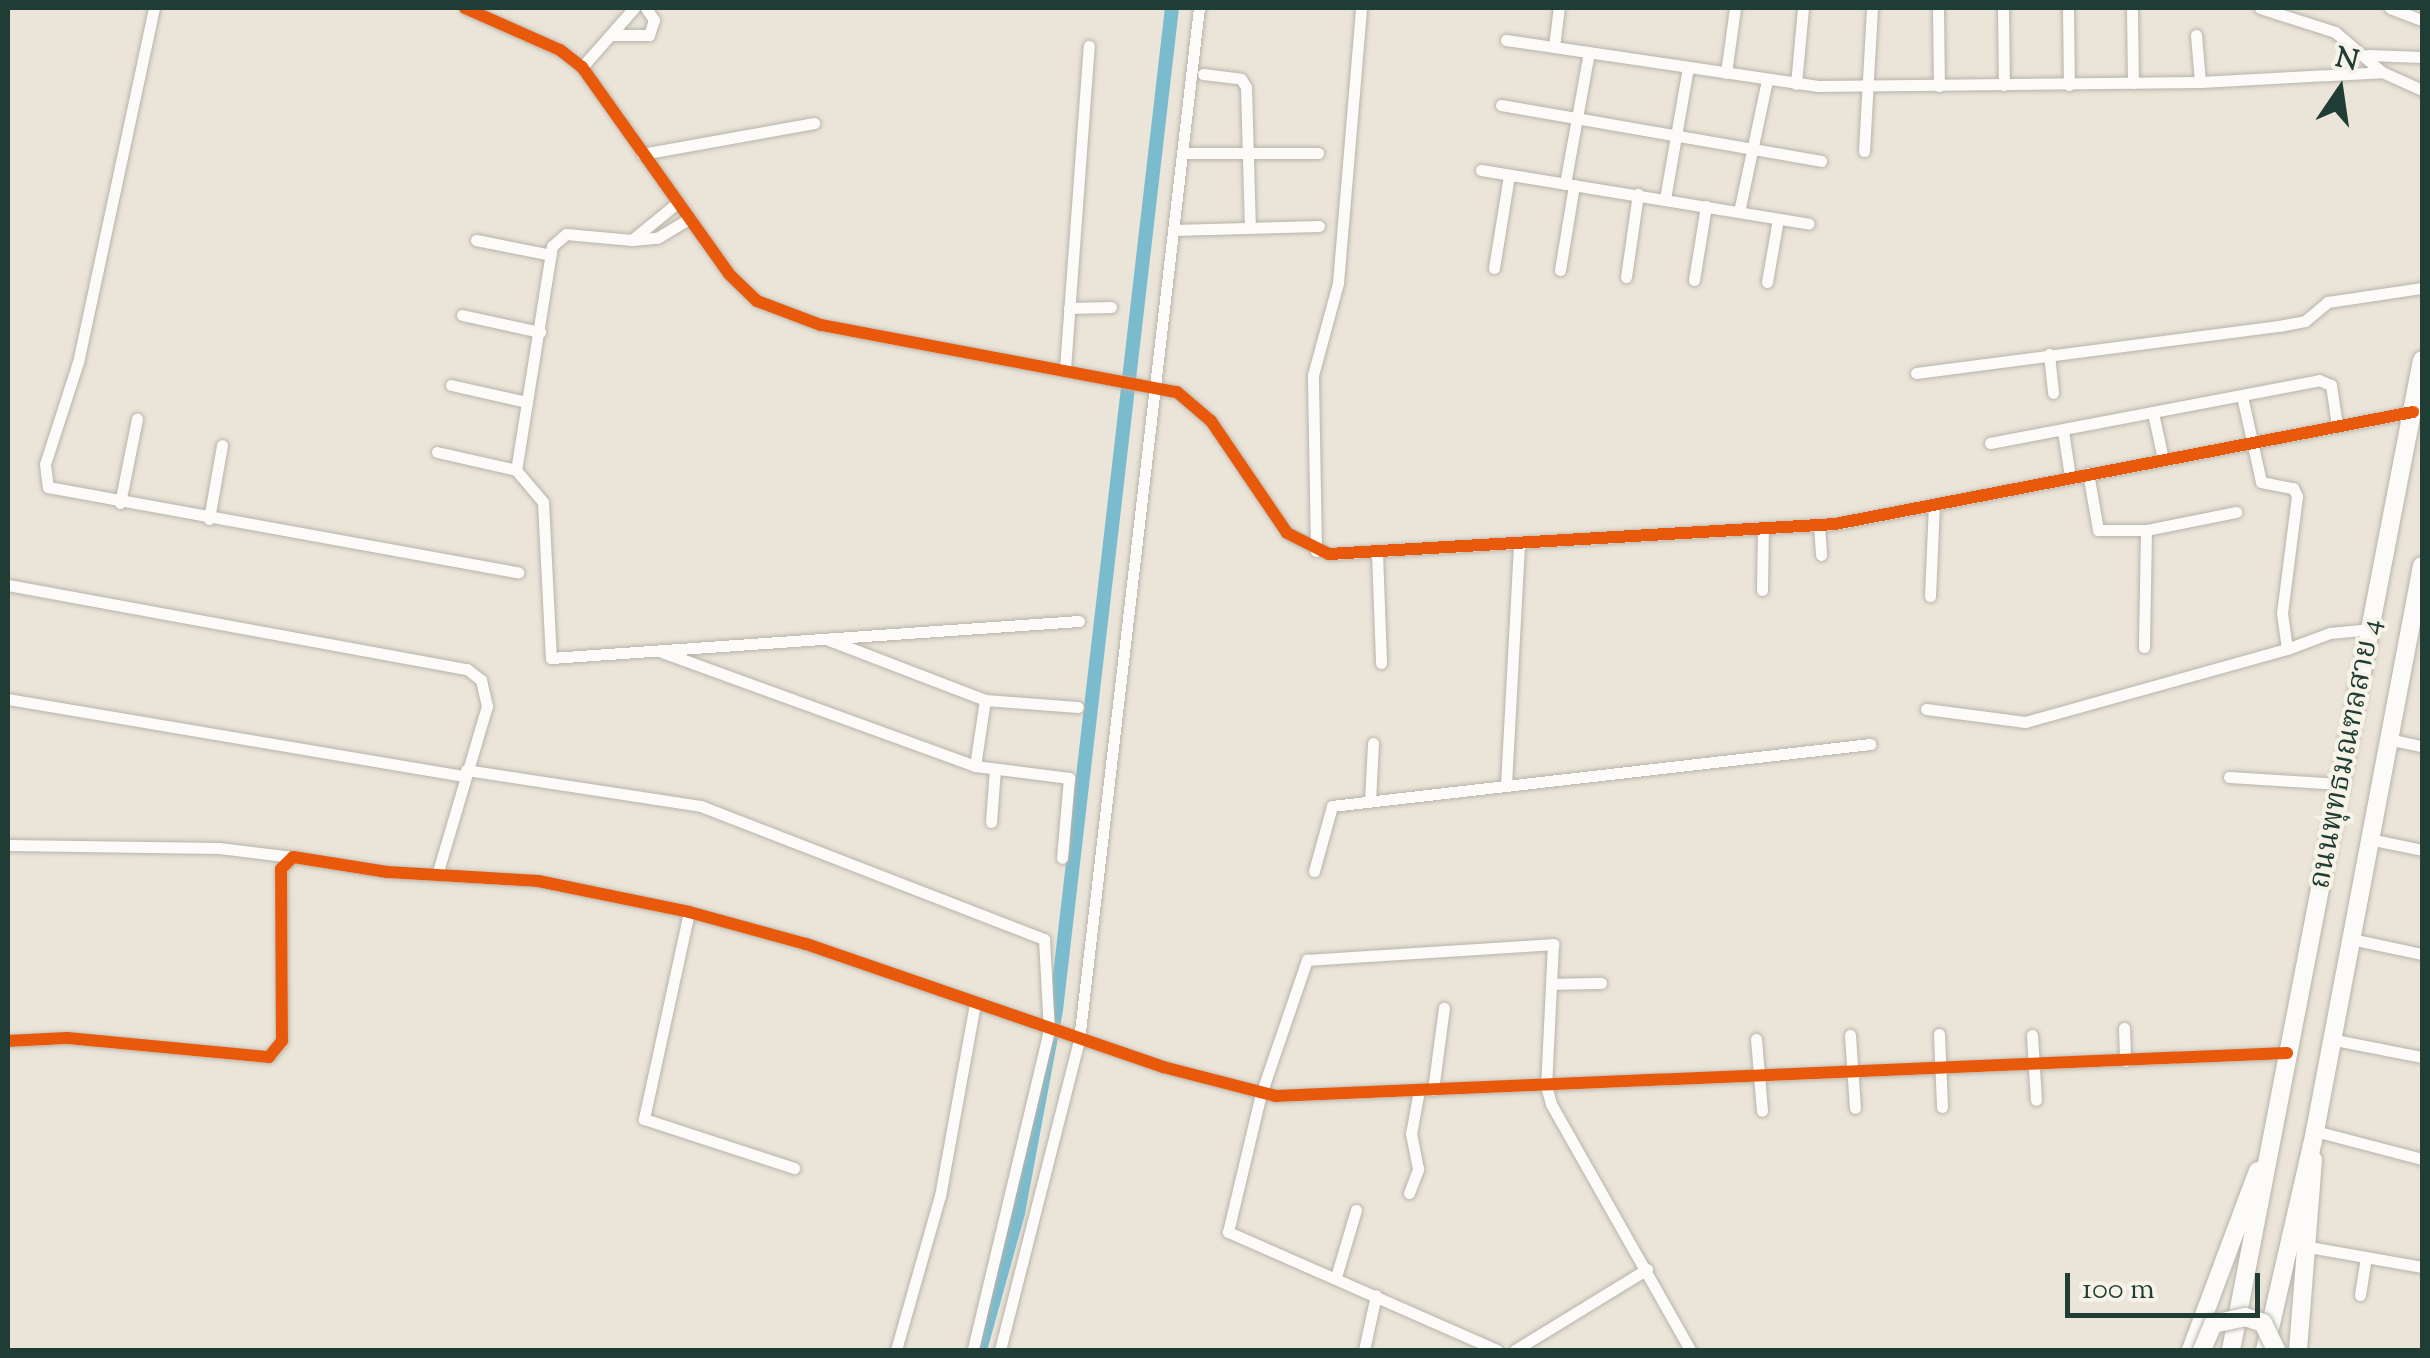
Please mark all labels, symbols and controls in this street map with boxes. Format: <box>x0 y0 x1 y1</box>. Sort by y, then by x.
text: N <box>2331 39 2362 83</box>
north arrow <box>2290 40 2390 140</box>
street label: ถนนพุทธมณฑลสาย 4 <box>2303 616 2391 892</box>
scale bar <box>2070 1253 2265 1315</box>
text: 100 m <box>2082 1269 2155 1312</box>

